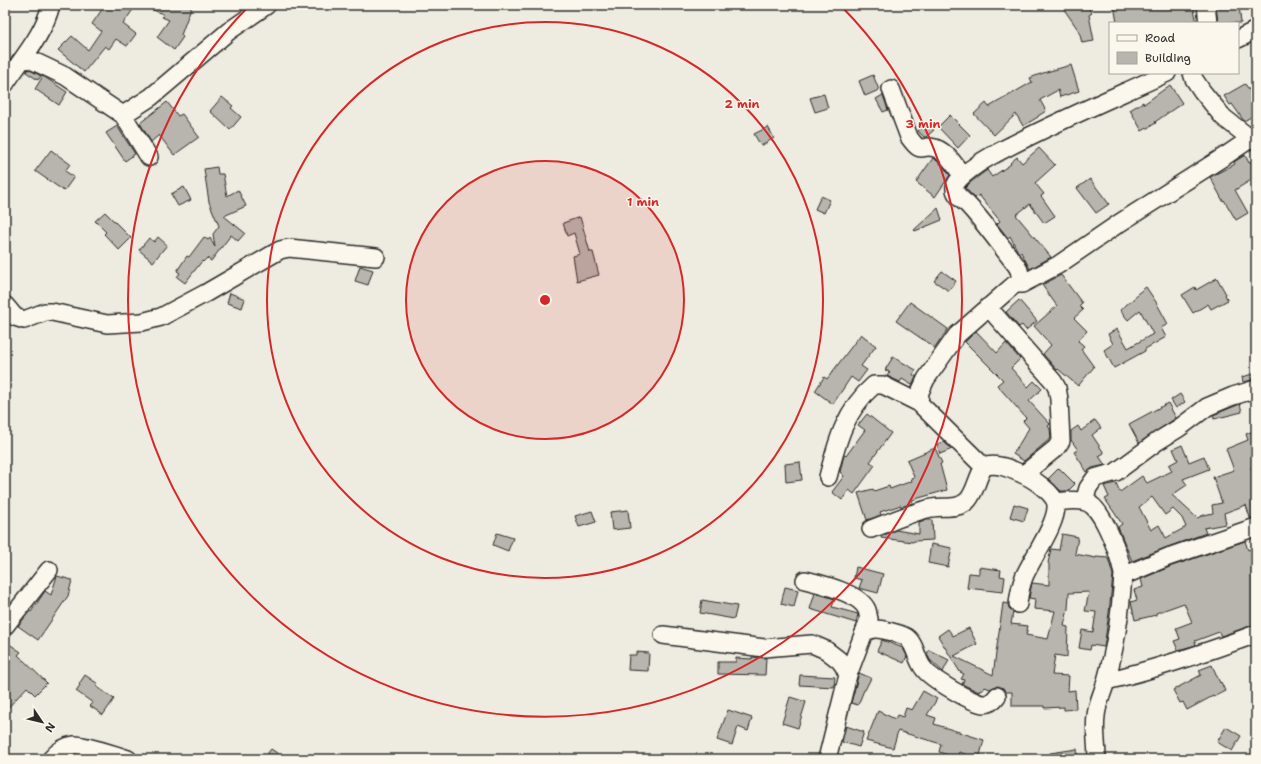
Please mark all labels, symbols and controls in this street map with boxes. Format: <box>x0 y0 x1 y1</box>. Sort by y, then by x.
legend <box>1109 22 1239 74</box>
text: Road <box>1145 30 1176 46</box>
text: Building <box>1145 50 1191 66</box>
text: 2 min <box>725 96 760 112</box>
text: 3 min <box>906 116 941 132</box>
text: 1 min <box>627 194 659 210</box>
centre of rings <box>538 293 552 307</box>
north arrow <box>22 702 62 742</box>
text: N <box>41 720 58 736</box>

